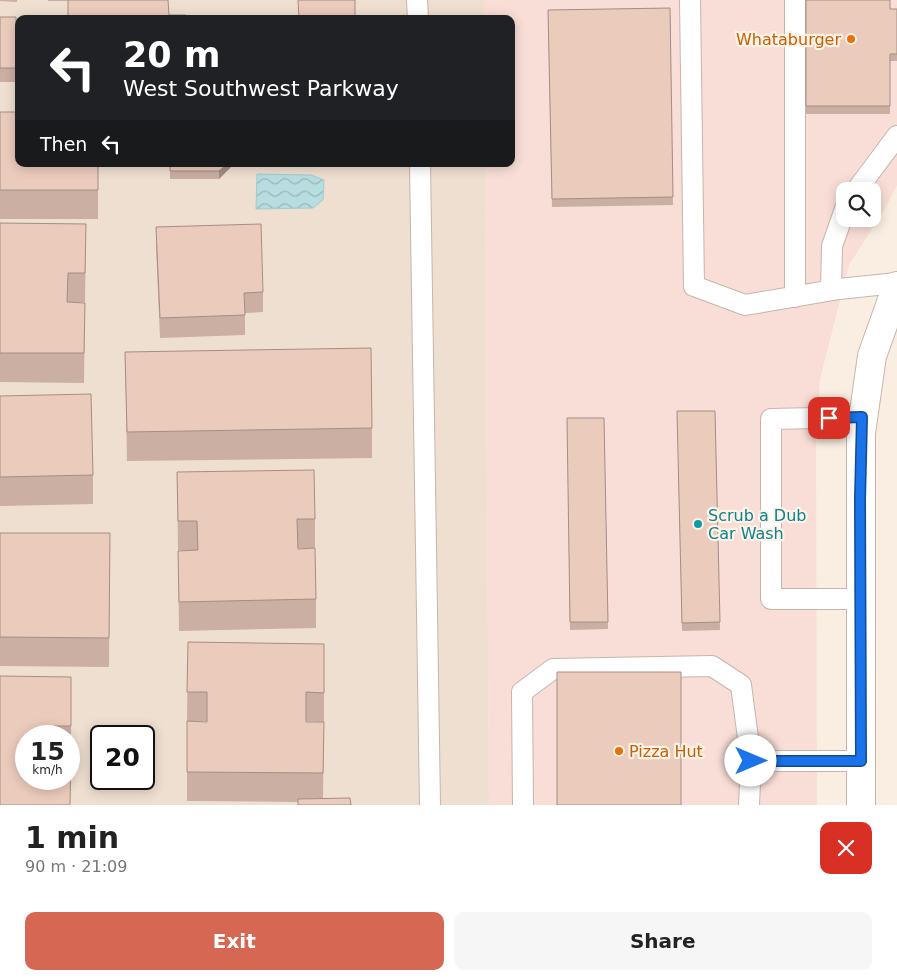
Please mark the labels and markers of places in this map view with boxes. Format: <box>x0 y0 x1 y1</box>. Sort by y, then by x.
place label: Whataburger <box>736 30 841 49</box>
marker: Whataburger <box>845 33 857 45</box>
pin <box>808 397 850 439</box>
place label: Scrub a Dub Car Wash <box>708 506 806 543</box>
marker: Scrub a Dub Car Wash <box>692 518 704 530</box>
place label: Pizza Hut <box>629 742 703 761</box>
marker: Pizza Hut <box>613 745 625 757</box>

